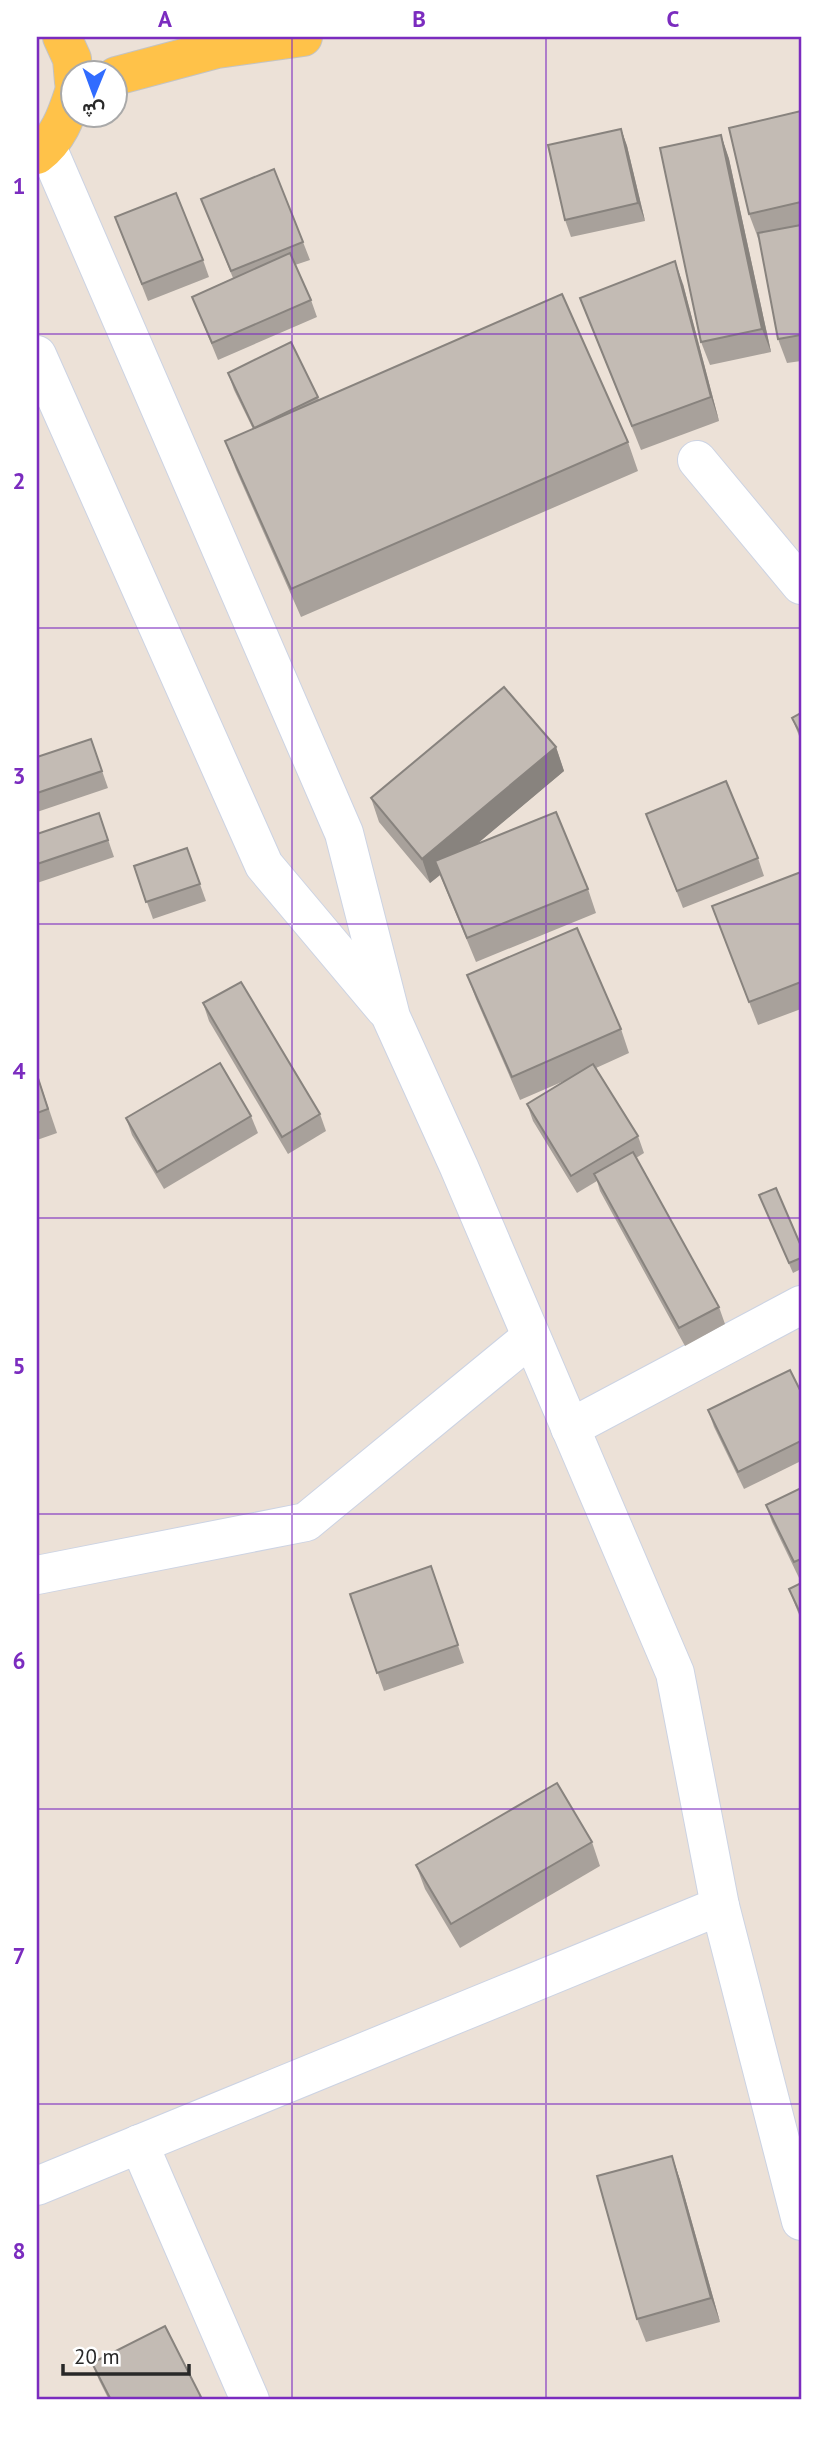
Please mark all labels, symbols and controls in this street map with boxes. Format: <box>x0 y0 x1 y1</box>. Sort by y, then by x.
text: A <box>158 4 172 33</box>
text: B <box>412 4 426 33</box>
text: C <box>667 4 680 33</box>
north arrow <box>60 60 130 130</box>
text: ش <box>82 99 105 123</box>
text: 1 <box>12 171 26 200</box>
text: 2 <box>12 466 26 495</box>
text: 3 <box>12 761 26 790</box>
text: 4 <box>12 1056 26 1085</box>
text: 5 <box>12 1351 26 1380</box>
text: 6 <box>12 1646 26 1675</box>
text: 7 <box>12 1941 26 1970</box>
text: 8 <box>12 2236 26 2265</box>
scale bar <box>63 2332 189 2376</box>
text: 20 m <box>74 2343 120 2370</box>

